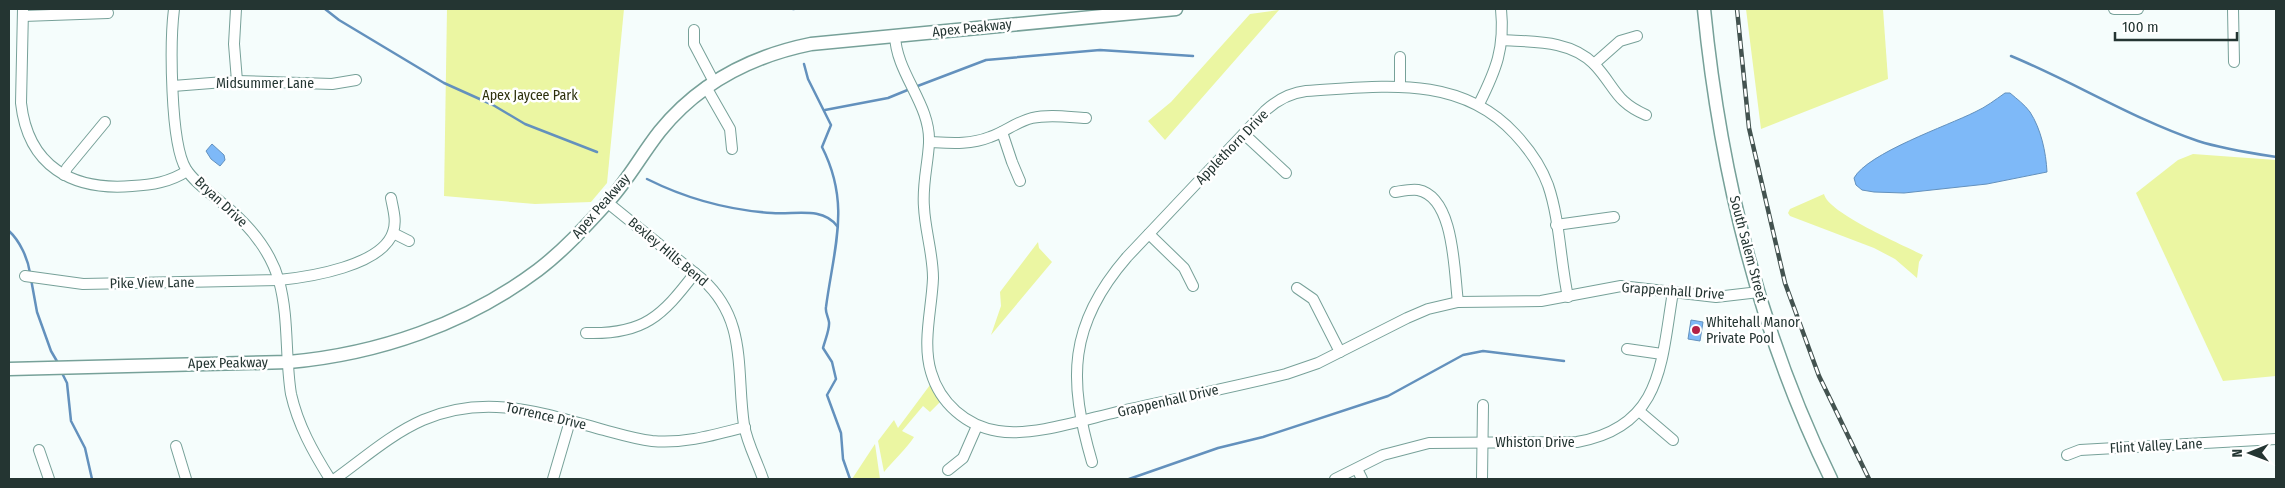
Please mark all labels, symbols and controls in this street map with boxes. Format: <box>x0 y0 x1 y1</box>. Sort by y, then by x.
scale bar <box>2115 10 2238 42</box>
street label: Apex Peakway <box>931 15 1013 41</box>
text: 100 m <box>2122 18 2159 36</box>
street label: Midsummer Lane <box>216 75 314 92</box>
park label: Apex Jaycee Park <box>482 87 578 104</box>
street label: Applethorn Drive <box>1192 106 1272 188</box>
street label: Apex Peakway <box>568 170 634 242</box>
street label: Bryan Drive <box>191 173 251 231</box>
street label: South Salem Street <box>1726 194 1770 305</box>
street label: Bexley Hills Bend <box>625 214 711 290</box>
street label: Pike View Lane <box>109 274 195 292</box>
street label: Grappenhall Drive <box>1621 279 1725 303</box>
place label: Whitehall Manor Private Pool <box>1706 314 1800 347</box>
marker: Whitehall Manor Private Pool <box>1690 324 1702 336</box>
street label: Apex Peakway <box>188 354 269 372</box>
street label: Grappenhall Drive <box>1116 381 1220 421</box>
street label: Torrence Drive <box>504 398 588 434</box>
north arrow <box>2225 428 2275 478</box>
street label: Whiston Drive <box>1495 434 1575 451</box>
street label: Flint Valley Lane <box>2109 435 2203 457</box>
text: N <box>2229 449 2246 458</box>

